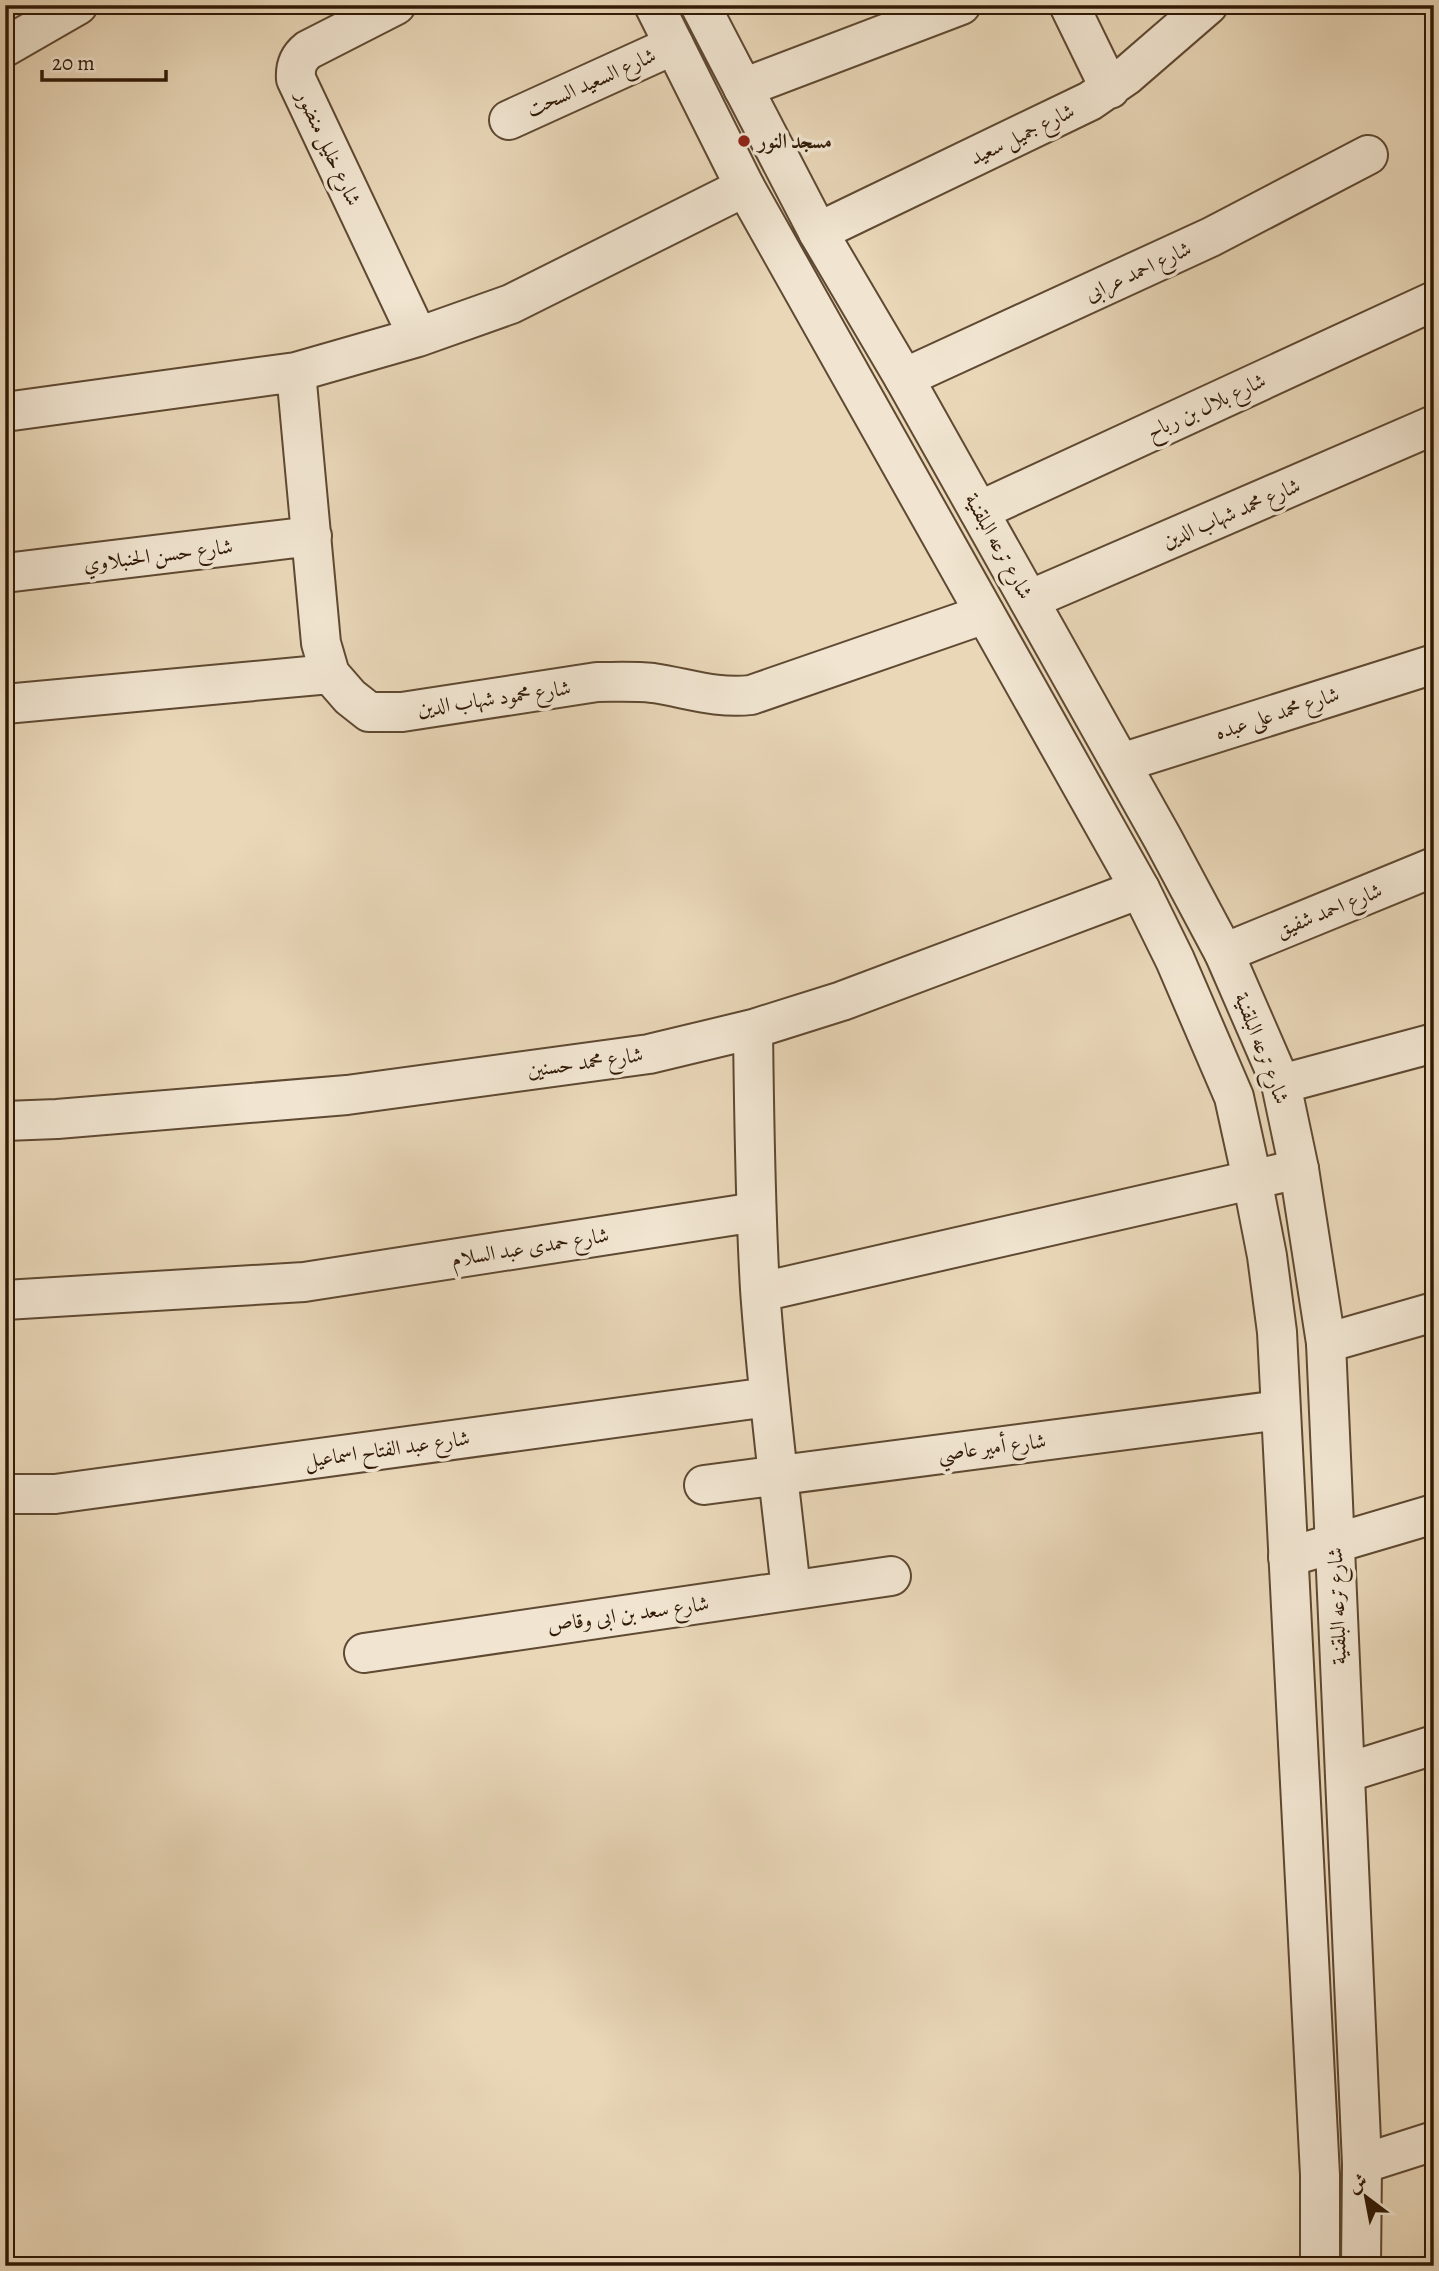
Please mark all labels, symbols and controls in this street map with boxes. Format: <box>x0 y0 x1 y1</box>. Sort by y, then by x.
scale bar <box>42 38 166 82</box>
street label: شارع السعيد السحت <box>522 41 662 127</box>
text: 20 m <box>52 49 95 77</box>
street label: شارع خليل منضور <box>286 84 368 212</box>
street label: شارع جميل سعيد <box>965 97 1081 175</box>
place label: مسجد النور <box>756 127 832 155</box>
marker: مسجد النور <box>736 133 752 149</box>
street label: شارع احمد عرابى <box>1080 234 1197 312</box>
street label: شارع بلال بن رباح <box>1142 366 1272 450</box>
street label: شارع محمد شهاب الدين <box>1157 471 1306 558</box>
street label: شارع ترعه البلقنية <box>955 488 1040 606</box>
street label: شارع حسن الحنبلاوي <box>82 532 235 582</box>
street label: شارع محمود شهاب الدين <box>415 673 573 727</box>
street label: شارع محمد على عبده <box>1211 680 1344 750</box>
street label: شارع احمد شفيق <box>1272 876 1388 948</box>
street label: شارع ترعه البلقنية <box>1224 988 1296 1109</box>
street label: شارع محمد حسنين <box>525 1040 645 1088</box>
street label: شارع حمدى عبد السلام <box>449 1221 612 1277</box>
street label: شارع عبد الفتاح اسماعيل <box>303 1424 472 1479</box>
street label: شارع أمير عاصي <box>936 1425 1048 1473</box>
street label: شارع ترعه البلقنية <box>1321 1547 1357 1665</box>
street label: شارع سعد بن ابى وقاص <box>545 1589 711 1643</box>
north arrow <box>1330 2162 1400 2232</box>
text: ش <box>1343 2167 1372 2199</box>

